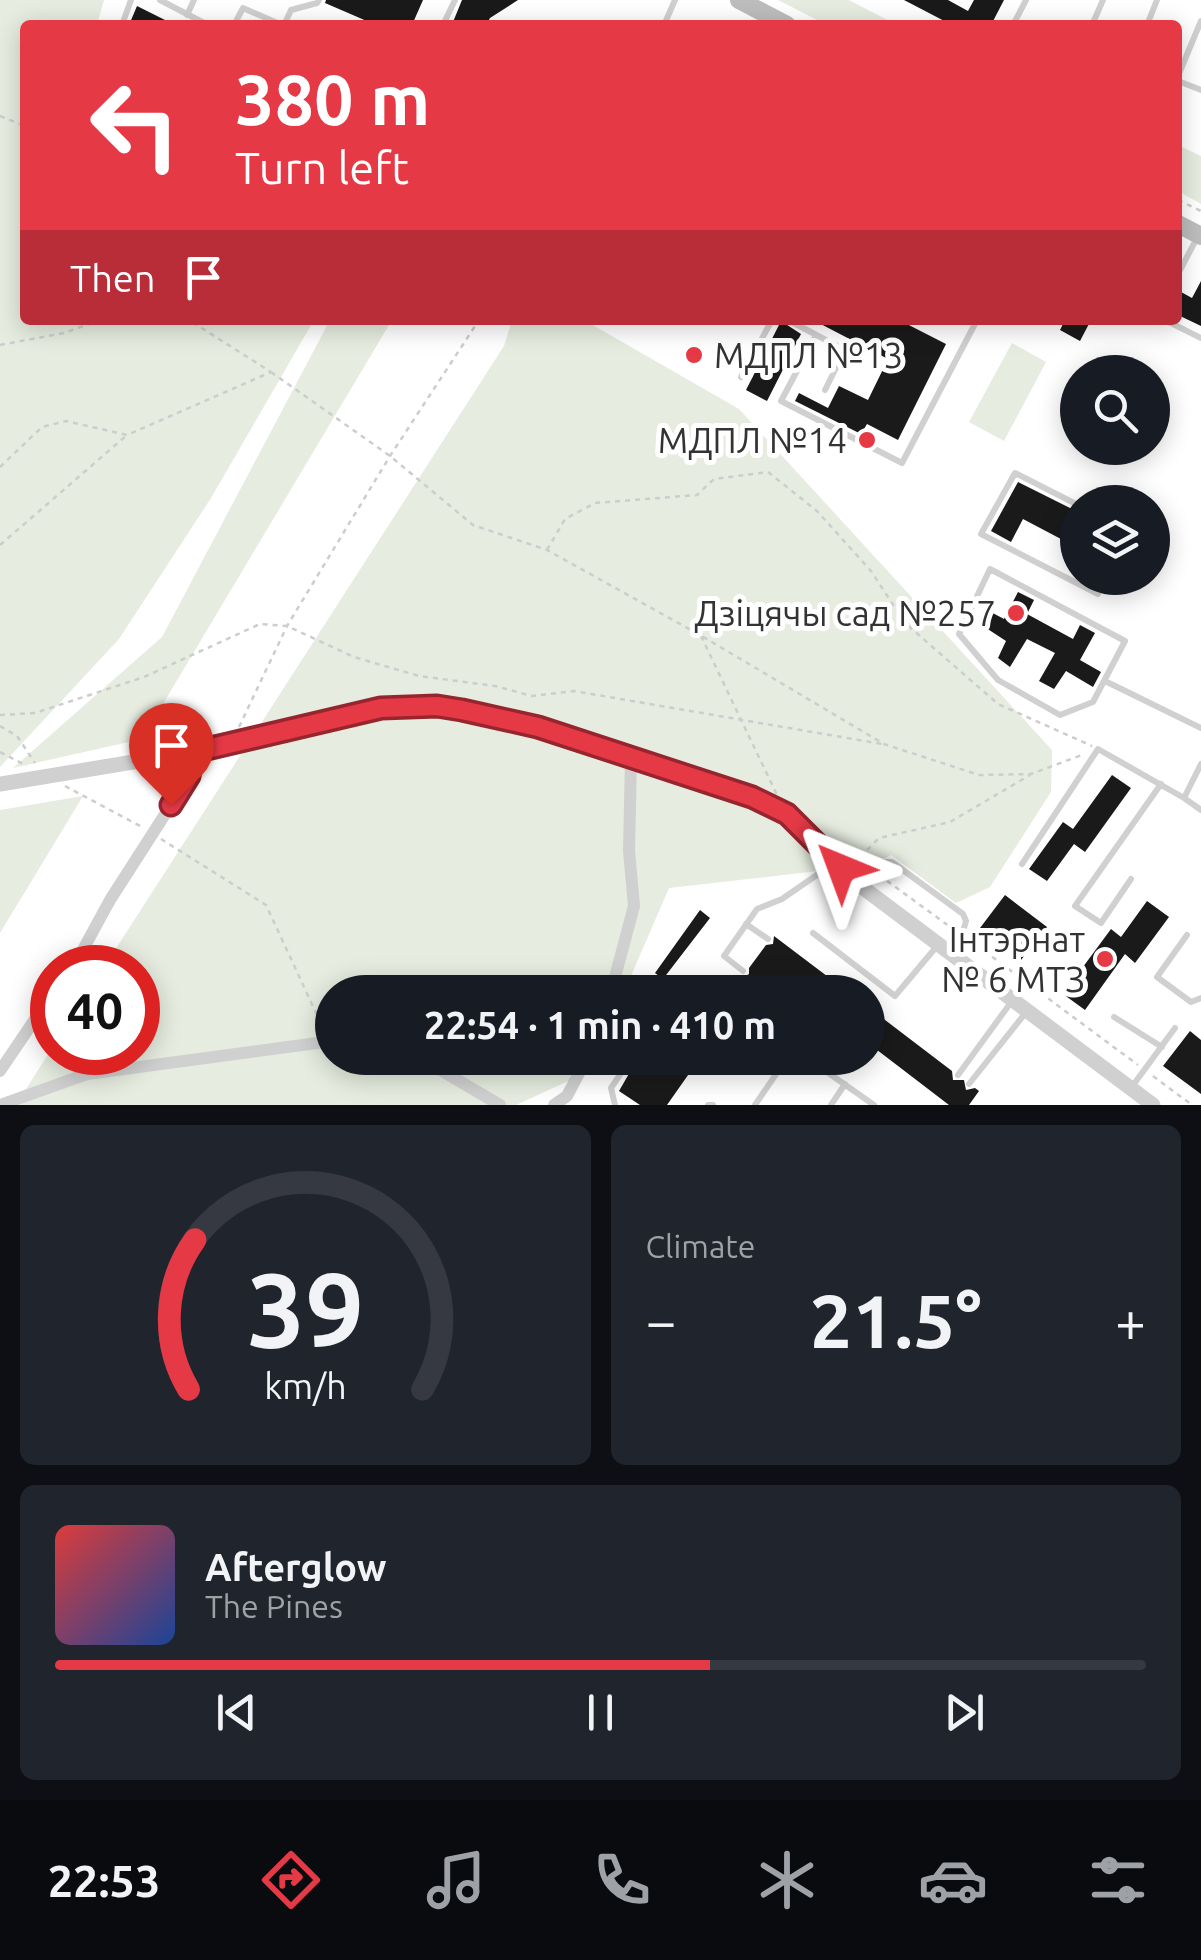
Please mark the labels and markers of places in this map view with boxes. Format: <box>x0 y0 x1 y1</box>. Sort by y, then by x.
place label: МДПЛ №13 <box>714 335 903 375</box>
marker: МДПЛ №13 <box>683 344 705 366</box>
place label: МДПЛ №14 <box>658 420 847 460</box>
marker: МДПЛ №14 <box>856 429 878 451</box>
place label: Дзіцячы сад №257 <box>694 593 996 633</box>
marker: Дзіцячы сад №257 <box>1005 602 1027 624</box>
pin <box>129 703 214 806</box>
place label: Інтэрнат № 6 МТЗ <box>941 919 1085 999</box>
marker: Інтэрнат № 6 МТЗ <box>1094 948 1116 970</box>

